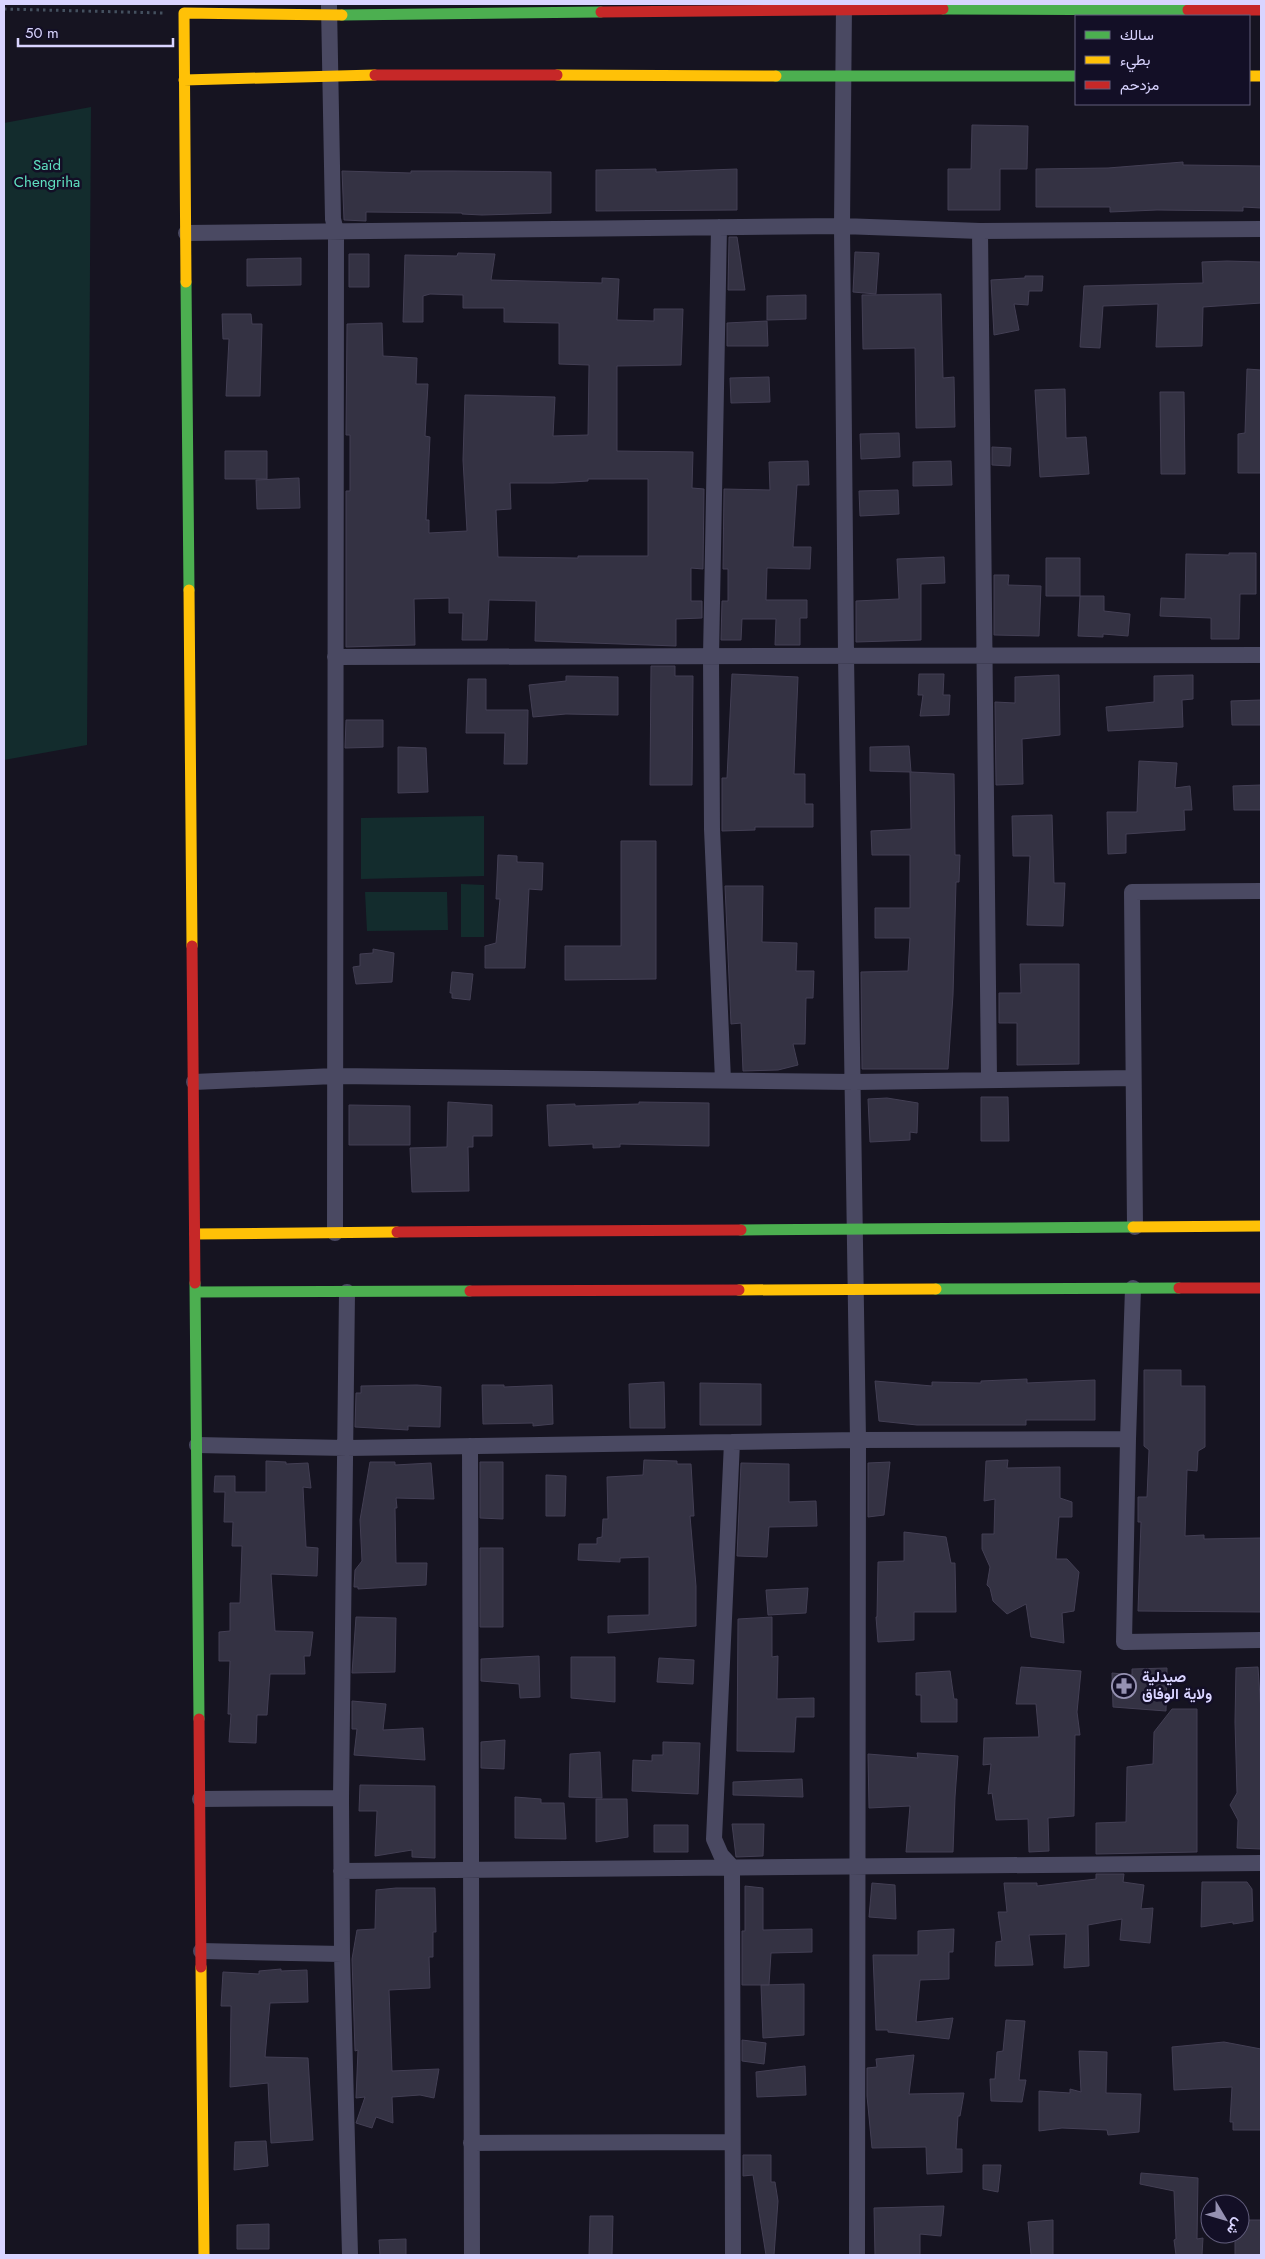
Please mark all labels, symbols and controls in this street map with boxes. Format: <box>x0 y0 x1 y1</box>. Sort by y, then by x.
scale bar <box>18 15 172 47</box>
legend <box>1075 15 1250 105</box>
text: 50 m <box>25 22 59 44</box>
text: سالك <box>1120 24 1154 46</box>
text: بطيء <box>1120 49 1150 73</box>
text: مزدحم <box>1120 74 1159 96</box>
park label: Saïd Chengriha <box>14 154 80 193</box>
place label: صيدلية ولاية الوفاق <box>1142 1666 1212 1705</box>
pharmacy icon: صيدلية ولاية الوفاق <box>1111 1673 1137 1699</box>
north arrow <box>1200 2194 1250 2244</box>
text: ش <box>1222 2214 1248 2240</box>

